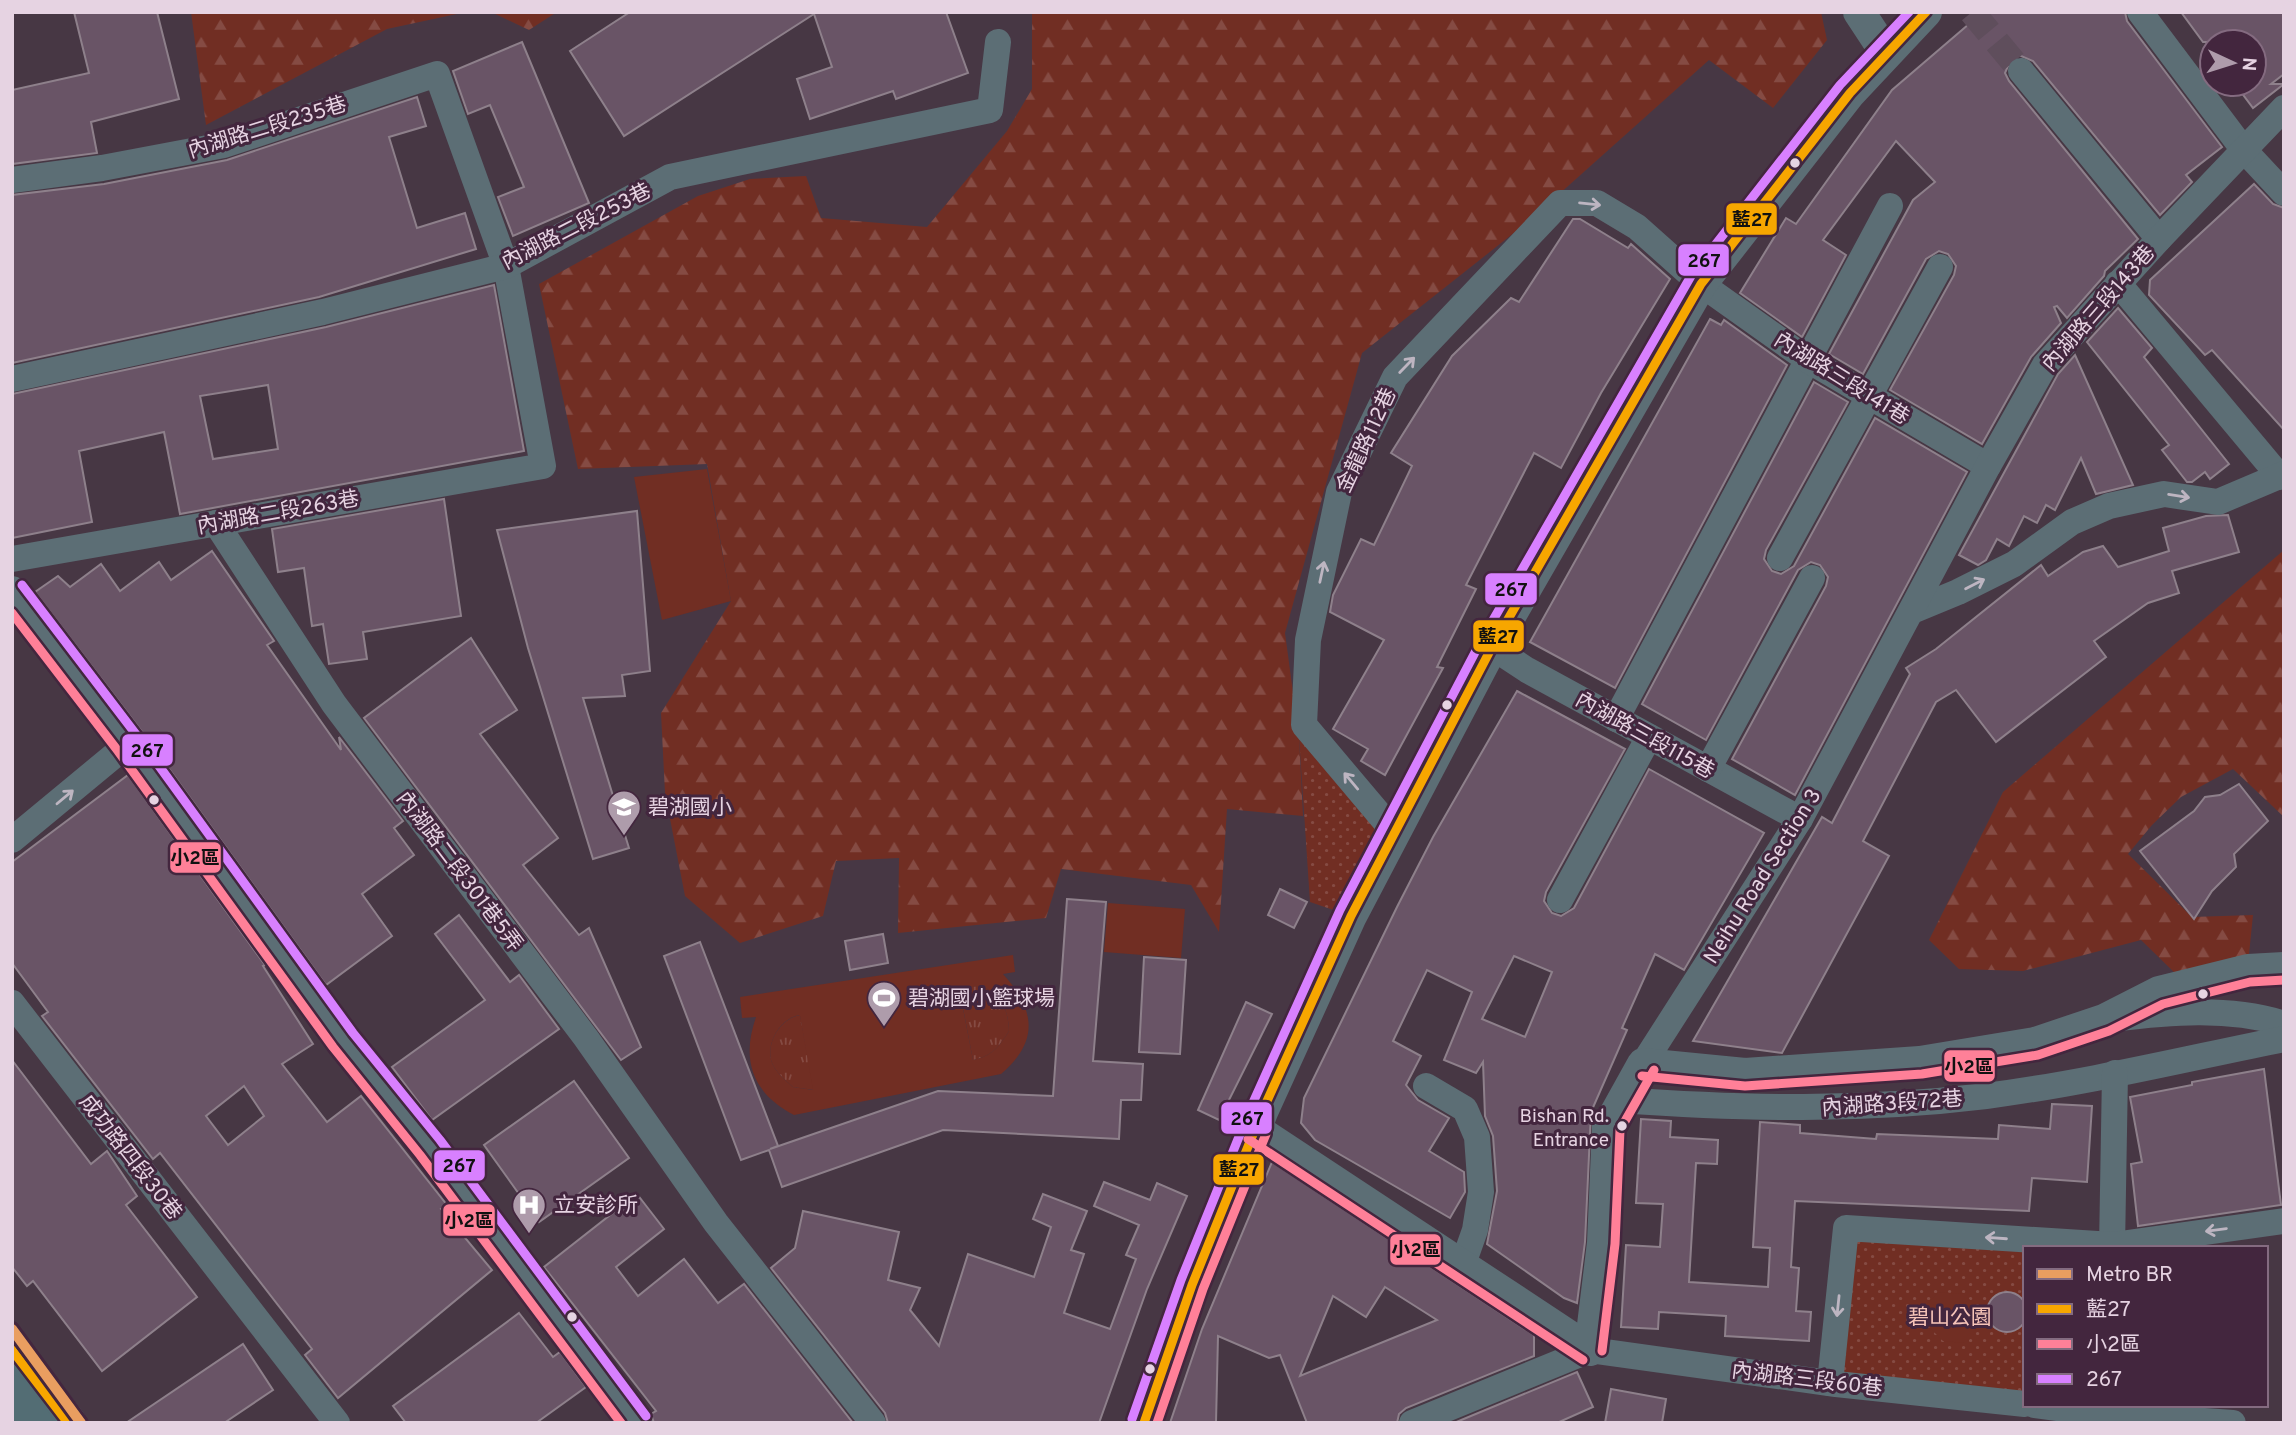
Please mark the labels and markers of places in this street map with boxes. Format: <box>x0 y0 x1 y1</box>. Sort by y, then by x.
unlabelled marker <box>1788 156 1802 170</box>
unlabelled marker <box>1440 698 1454 712</box>
school or university icon: 碧湖國小 <box>605 788 643 837</box>
unlabelled marker <box>147 793 161 807</box>
place label: 碧湖國小 <box>648 795 732 822</box>
sports icon: 碧湖國小籃球場 <box>865 979 903 1028</box>
place label: 碧湖國小籃球場 <box>908 986 1055 1013</box>
unlabelled marker <box>2196 987 2210 1001</box>
place label: Bishan Rd. Entrance <box>1519 1105 1609 1153</box>
marker: Bishan Rd. Entrance <box>1615 1119 1629 1133</box>
hospital icon: 立安診所 <box>510 1186 548 1235</box>
place label: 立安診所 <box>554 1193 638 1220</box>
unlabelled marker <box>565 1310 579 1324</box>
unlabelled marker <box>1143 1362 1157 1376</box>

